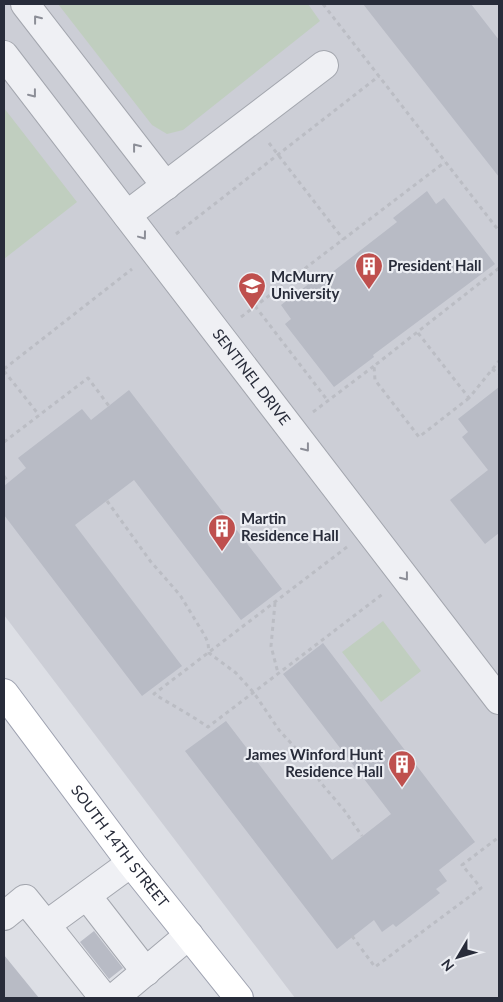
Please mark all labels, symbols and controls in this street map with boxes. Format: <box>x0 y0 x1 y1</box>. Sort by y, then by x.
one-way arrow <box>34 16 42 25</box>
one-way arrow <box>28 88 36 97</box>
one-way arrow <box>133 143 142 153</box>
one-way arrow <box>138 230 146 239</box>
building icon: President Hall <box>354 251 384 290</box>
place label: President Hall <box>388 256 482 274</box>
place label: McMurry University <box>271 267 339 302</box>
school or university icon: McMurry University <box>237 271 267 310</box>
street label: SENTINEL DRIVE <box>209 325 295 428</box>
one-way arrow <box>300 443 309 452</box>
place label: Martin Residence Hall <box>241 509 339 544</box>
building icon: Martin Residence Hall <box>207 513 237 552</box>
one-way arrow <box>400 571 408 580</box>
place label: James Winford Hunt Residence Hall <box>246 745 383 780</box>
building icon: James Winford Hunt Residence Hall <box>387 749 417 788</box>
street label: SOUTH 14TH STREET <box>68 781 173 911</box>
north arrow <box>433 932 483 982</box>
text: N <box>437 956 457 975</box>

